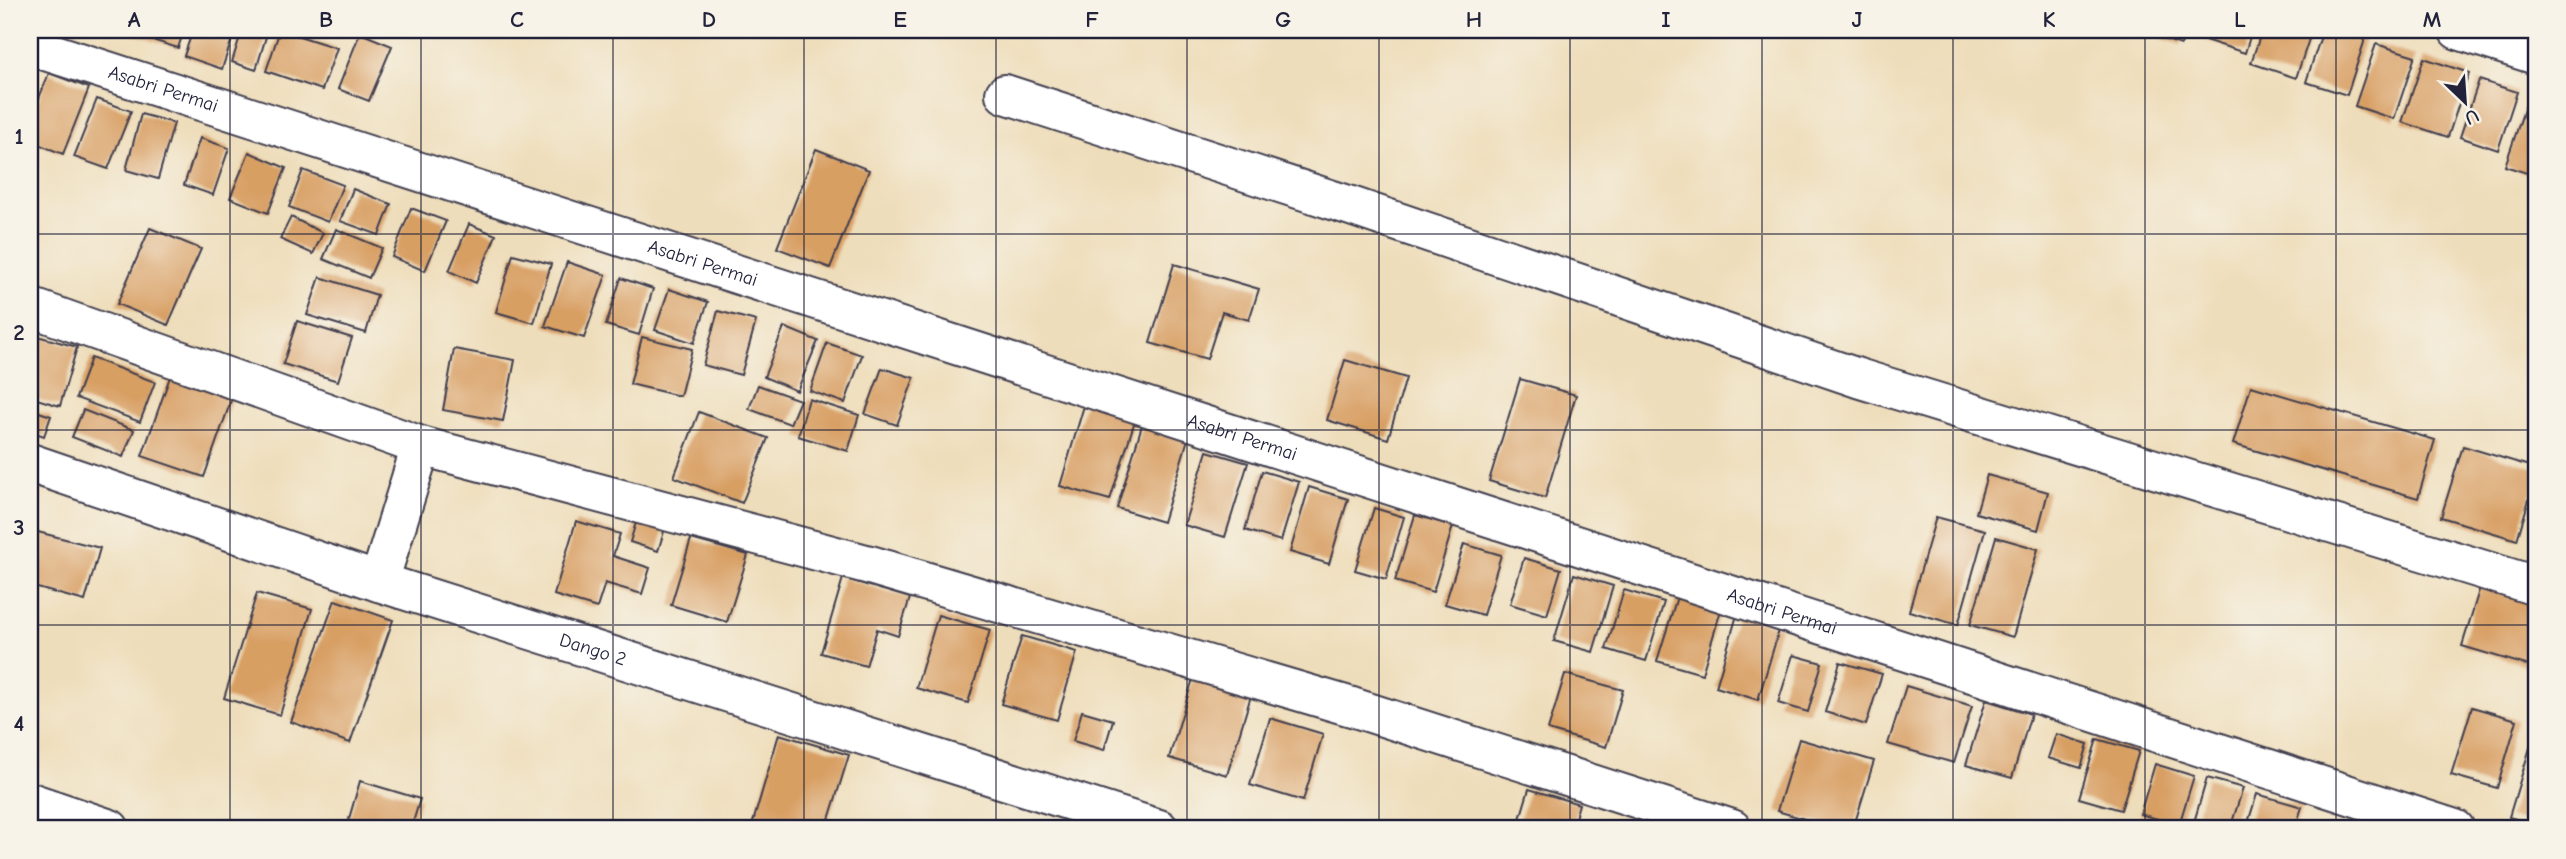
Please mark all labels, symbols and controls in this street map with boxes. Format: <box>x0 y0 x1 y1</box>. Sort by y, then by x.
text: A <box>128 6 141 33</box>
text: B <box>319 6 333 33</box>
text: C <box>510 6 524 33</box>
text: D <box>702 6 716 33</box>
text: E <box>893 6 907 33</box>
text: F <box>1085 6 1099 33</box>
text: G <box>1275 6 1291 33</box>
text: H <box>1466 6 1482 33</box>
text: I <box>1661 6 1671 33</box>
text: J <box>1852 6 1863 33</box>
text: K <box>2043 6 2056 33</box>
text: L <box>2234 6 2246 33</box>
text: M <box>2423 6 2441 33</box>
street label: Asabri Permai <box>106 61 221 117</box>
north arrow <box>2430 66 2500 136</box>
text: U <box>2461 104 2482 129</box>
text: 1 <box>14 123 24 150</box>
street label: Asabri Permai <box>645 235 760 291</box>
text: 2 <box>13 319 25 346</box>
street label: Asabri Permai <box>1185 409 1300 465</box>
text: 3 <box>13 514 25 541</box>
street label: Asabri Permai <box>1724 584 1840 640</box>
street label: Dango 2 <box>557 629 629 671</box>
text: 4 <box>14 710 25 737</box>

